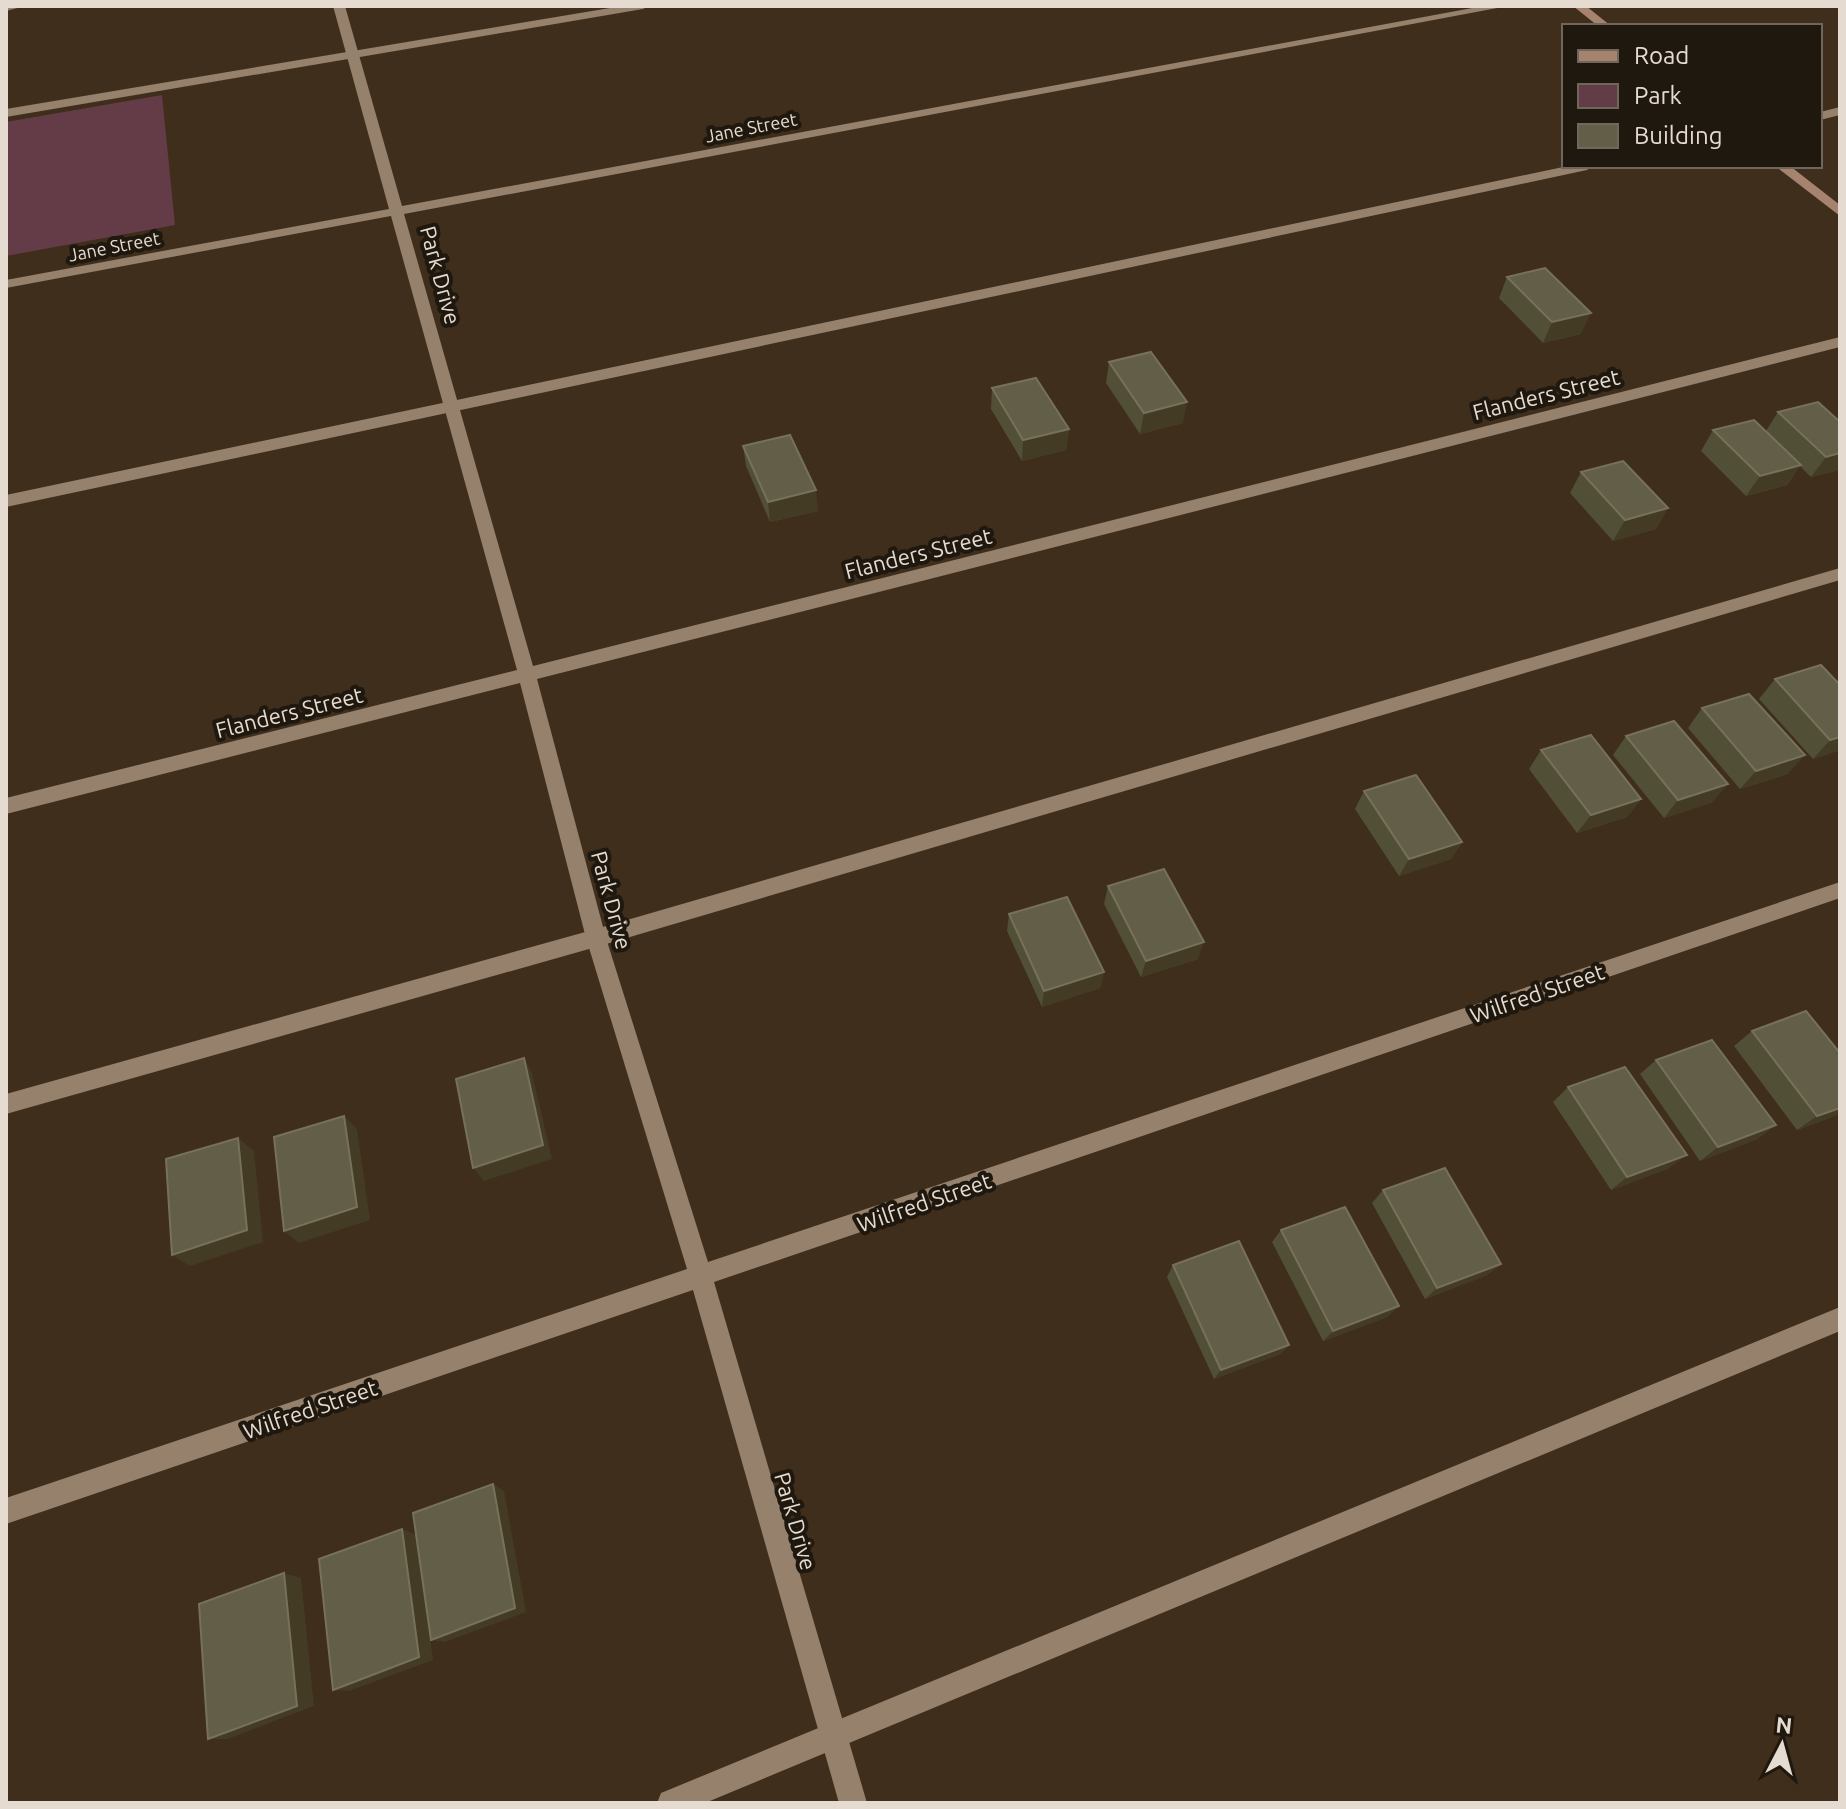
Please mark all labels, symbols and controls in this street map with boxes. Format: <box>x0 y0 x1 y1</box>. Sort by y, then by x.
legend <box>1562 24 1822 168</box>
text: Road <box>1634 42 1689 69</box>
text: Park <box>1634 82 1682 109</box>
street label: Jane Street <box>704 108 798 146</box>
text: Building <box>1634 122 1722 149</box>
street label: Park Drive <box>416 223 466 327</box>
street label: Jane Street <box>67 227 161 265</box>
street label: Flanders Street <box>1470 364 1622 424</box>
street label: Flanders Street <box>842 523 994 583</box>
street label: Flanders Street <box>213 682 365 742</box>
street label: Park Drive <box>587 848 637 952</box>
street label: Wilfred Street <box>1467 958 1608 1028</box>
street label: Wilfred Street <box>854 1167 995 1237</box>
street label: Wilfred Street <box>240 1374 381 1444</box>
street label: Park Drive <box>770 1469 822 1573</box>
north arrow <box>1742 1705 1822 1785</box>
text: N <box>1775 1711 1794 1738</box>

